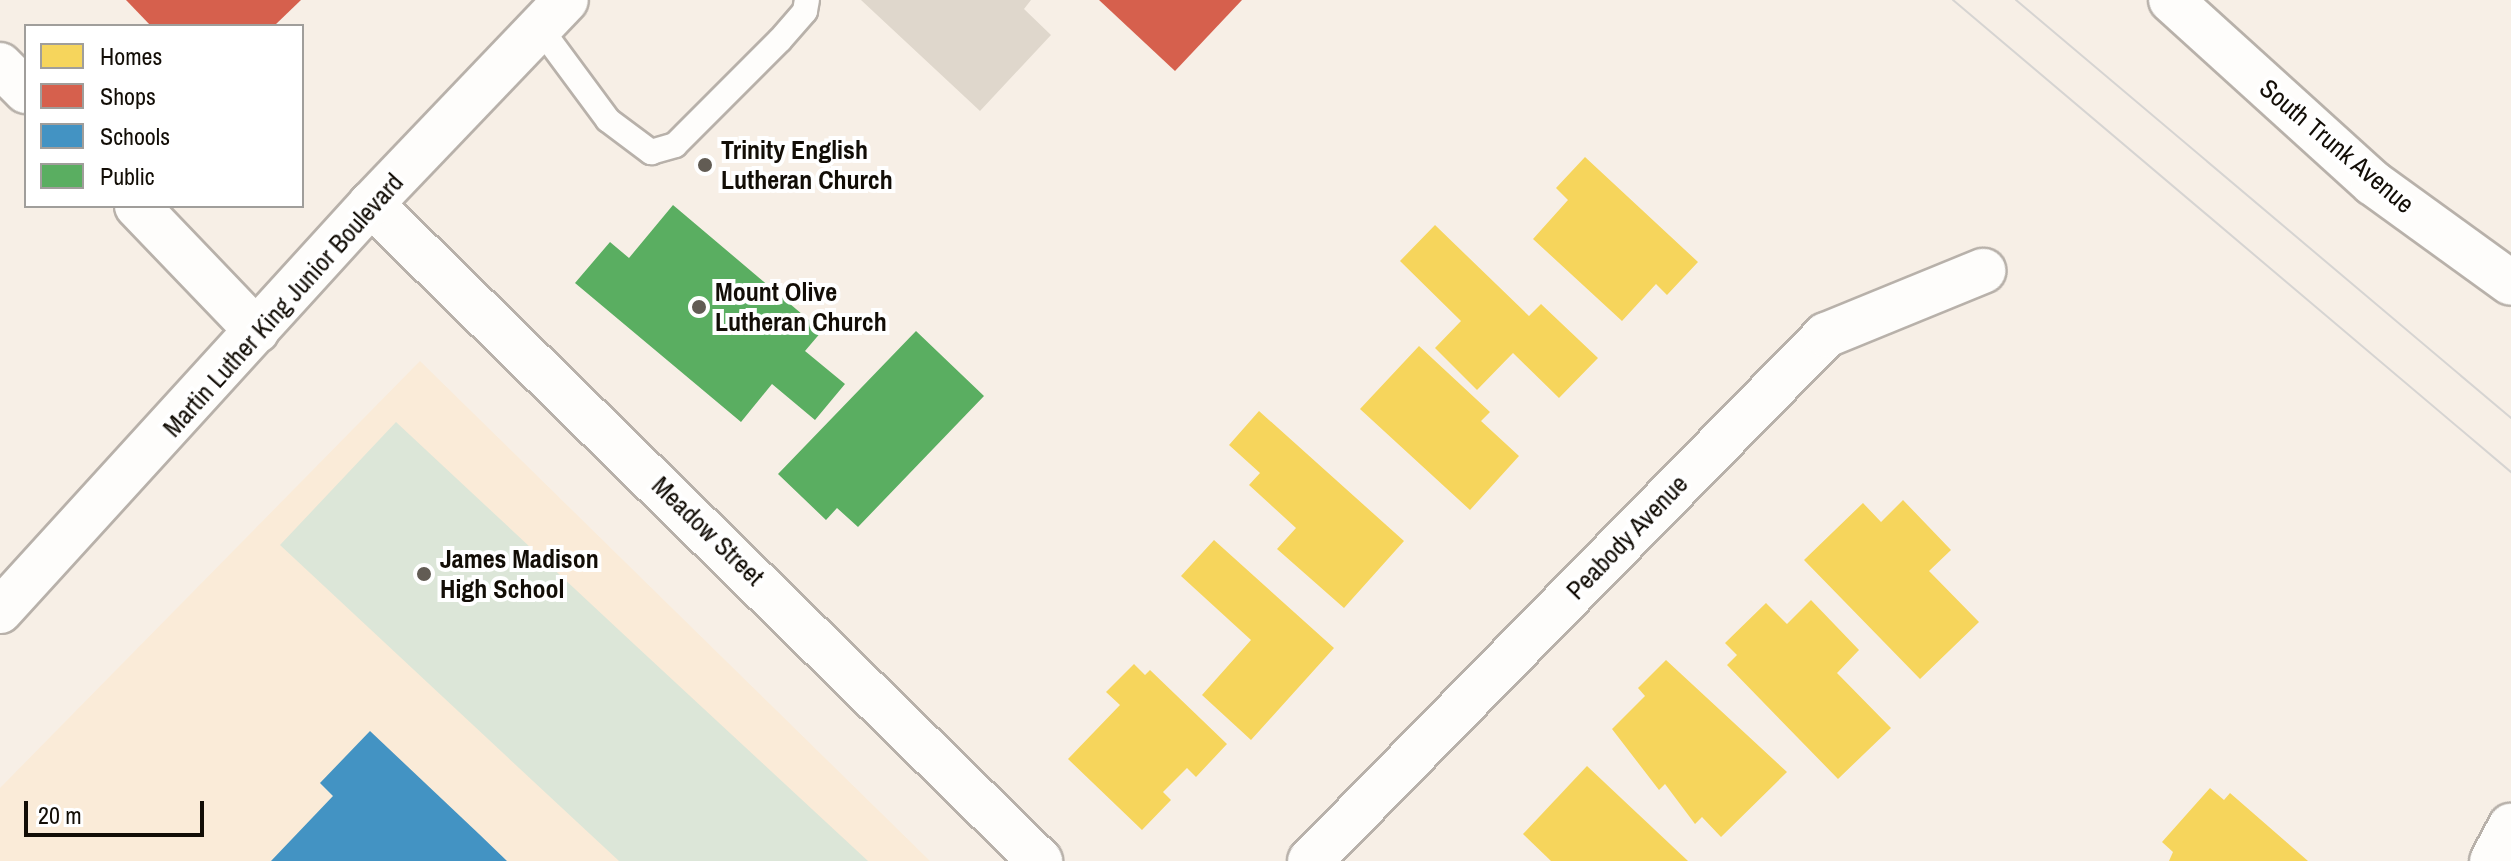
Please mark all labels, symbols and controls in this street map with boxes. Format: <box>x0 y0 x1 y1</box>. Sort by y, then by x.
legend <box>24 24 304 208</box>
text: Homes <box>100 40 162 72</box>
street label: South Trunk Avenue <box>2253 72 2421 220</box>
text: Shops <box>100 80 156 112</box>
text: Schools <box>100 120 170 152</box>
place label: Trinity English Lutheran Church <box>721 134 893 196</box>
marker: Trinity English Lutheran Church <box>696 156 714 174</box>
text: Public <box>100 160 155 192</box>
street label: Martin Luther King Junior Boulevard <box>156 167 410 443</box>
place label: Mount Olive Lutheran Church <box>715 276 887 338</box>
marker: Mount Olive Lutheran Church <box>690 298 708 316</box>
street label: Peabody Avenue <box>1559 468 1695 606</box>
street label: Meadow Street <box>646 470 770 592</box>
place label: James Madison High School <box>440 543 599 604</box>
marker: James Madison High School <box>415 565 433 583</box>
scale bar <box>28 785 208 835</box>
text: 20 m <box>38 799 82 831</box>

